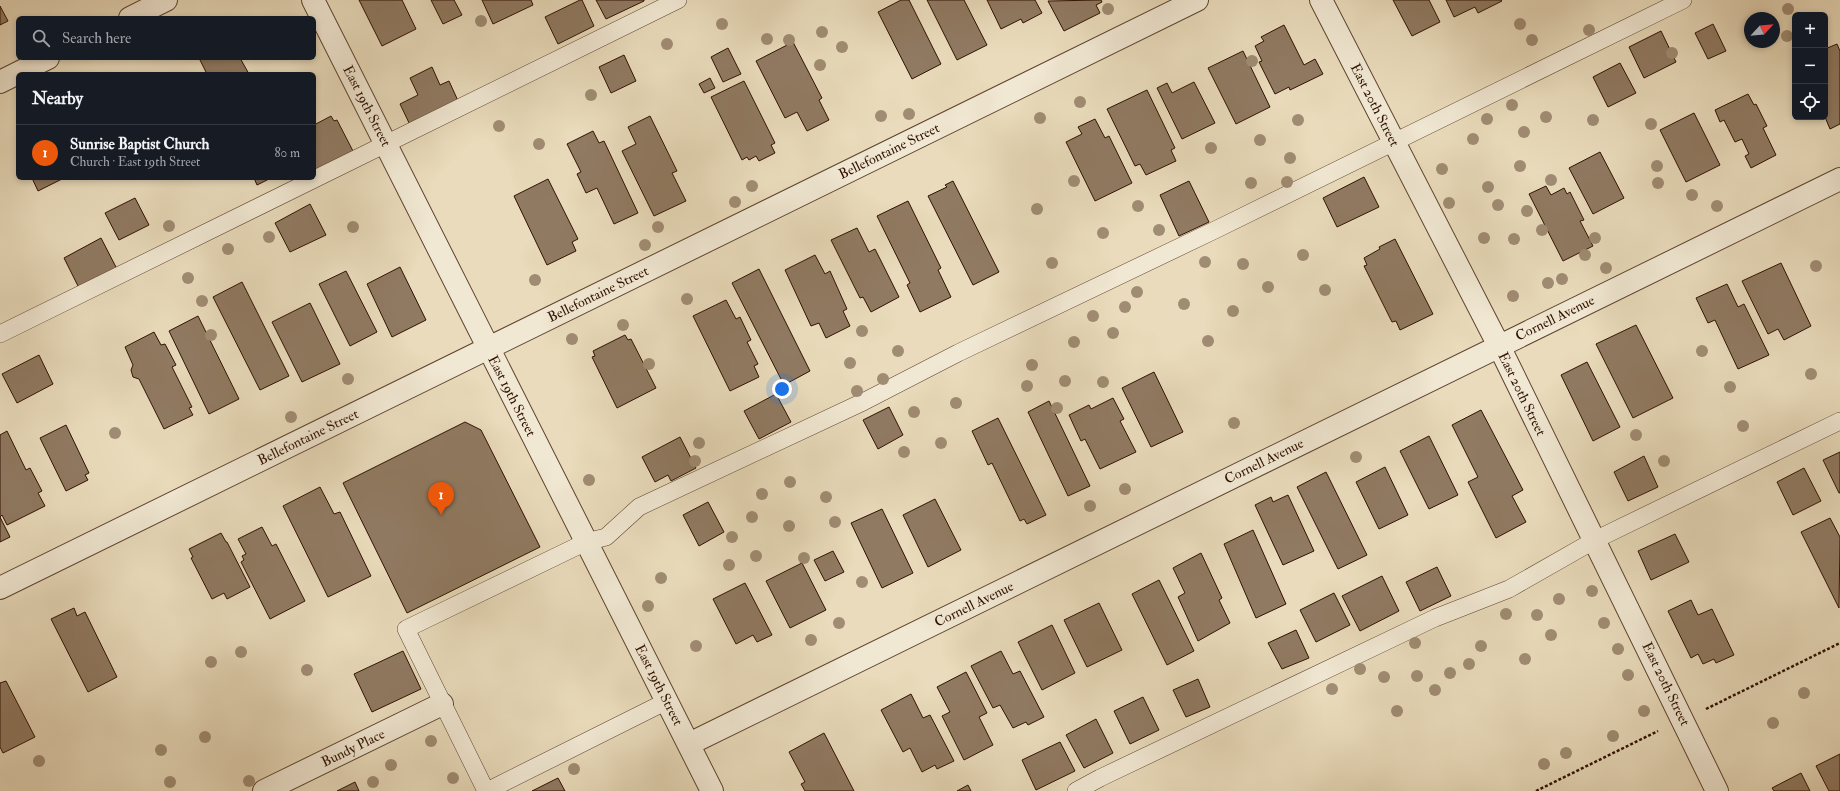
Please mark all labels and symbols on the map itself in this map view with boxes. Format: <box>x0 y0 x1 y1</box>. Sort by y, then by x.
north arrow <box>1744 12 1780 48</box>
street label: East 20th Street <box>1347 61 1403 150</box>
street label: East 19th Street <box>339 63 395 150</box>
street label: Bellefontaine Street <box>836 119 943 183</box>
street label: Bellefontaine Street <box>545 262 652 326</box>
street label: Cornell Avenue <box>1513 291 1597 344</box>
street label: East 20th Street <box>1494 349 1550 439</box>
street label: East 19th Street <box>484 353 540 440</box>
your location <box>772 379 792 399</box>
street label: Bellefontaine Street <box>255 405 362 469</box>
street label: Cornell Avenue <box>1222 434 1306 487</box>
pin: 1 <box>428 482 454 515</box>
street label: Cornell Avenue <box>932 577 1016 630</box>
street label: East 20th Street <box>1638 639 1694 729</box>
street label: East 19th Street <box>631 642 687 729</box>
street label: Bundy Place <box>318 725 388 772</box>

